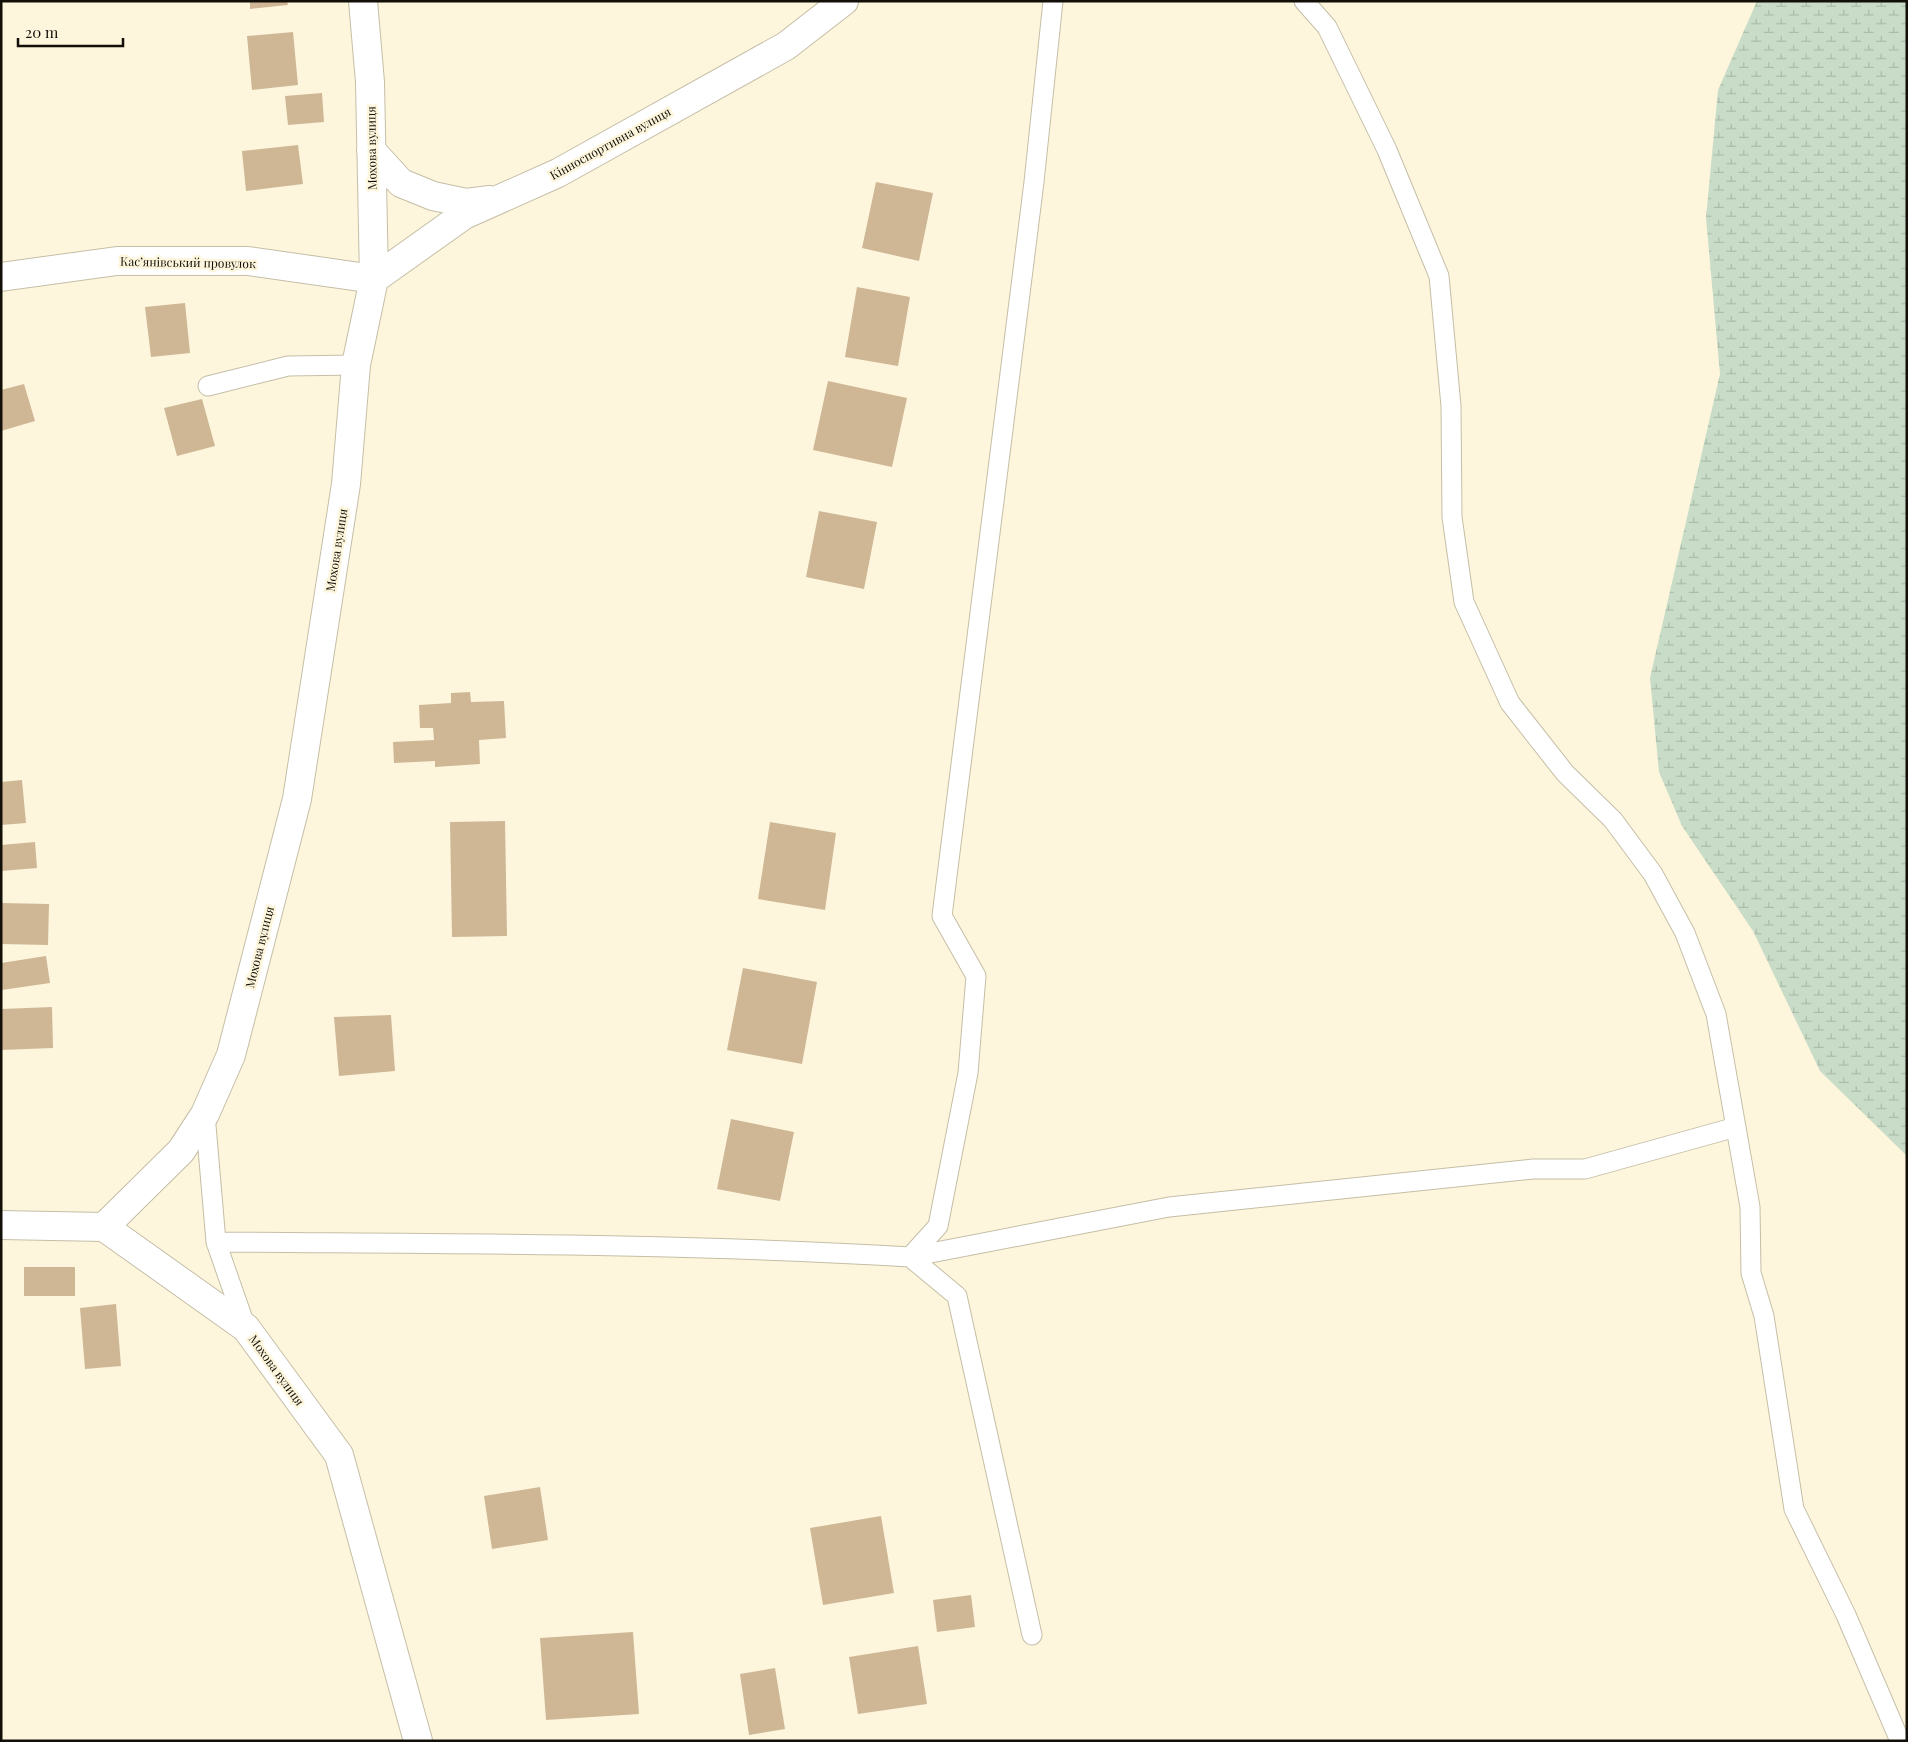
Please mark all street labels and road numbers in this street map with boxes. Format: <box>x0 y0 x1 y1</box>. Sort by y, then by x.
street label: Кінноспортивна вулиця <box>547 103 674 183</box>
street label: Мохова вулиця <box>362 105 380 190</box>
street label: Касʼянівський провулок <box>120 253 256 271</box>
street label: Мохова вулиця <box>322 507 351 593</box>
street label: Мохова вулиця <box>241 904 277 990</box>
street label: Мохова вулиця <box>246 1331 308 1409</box>

